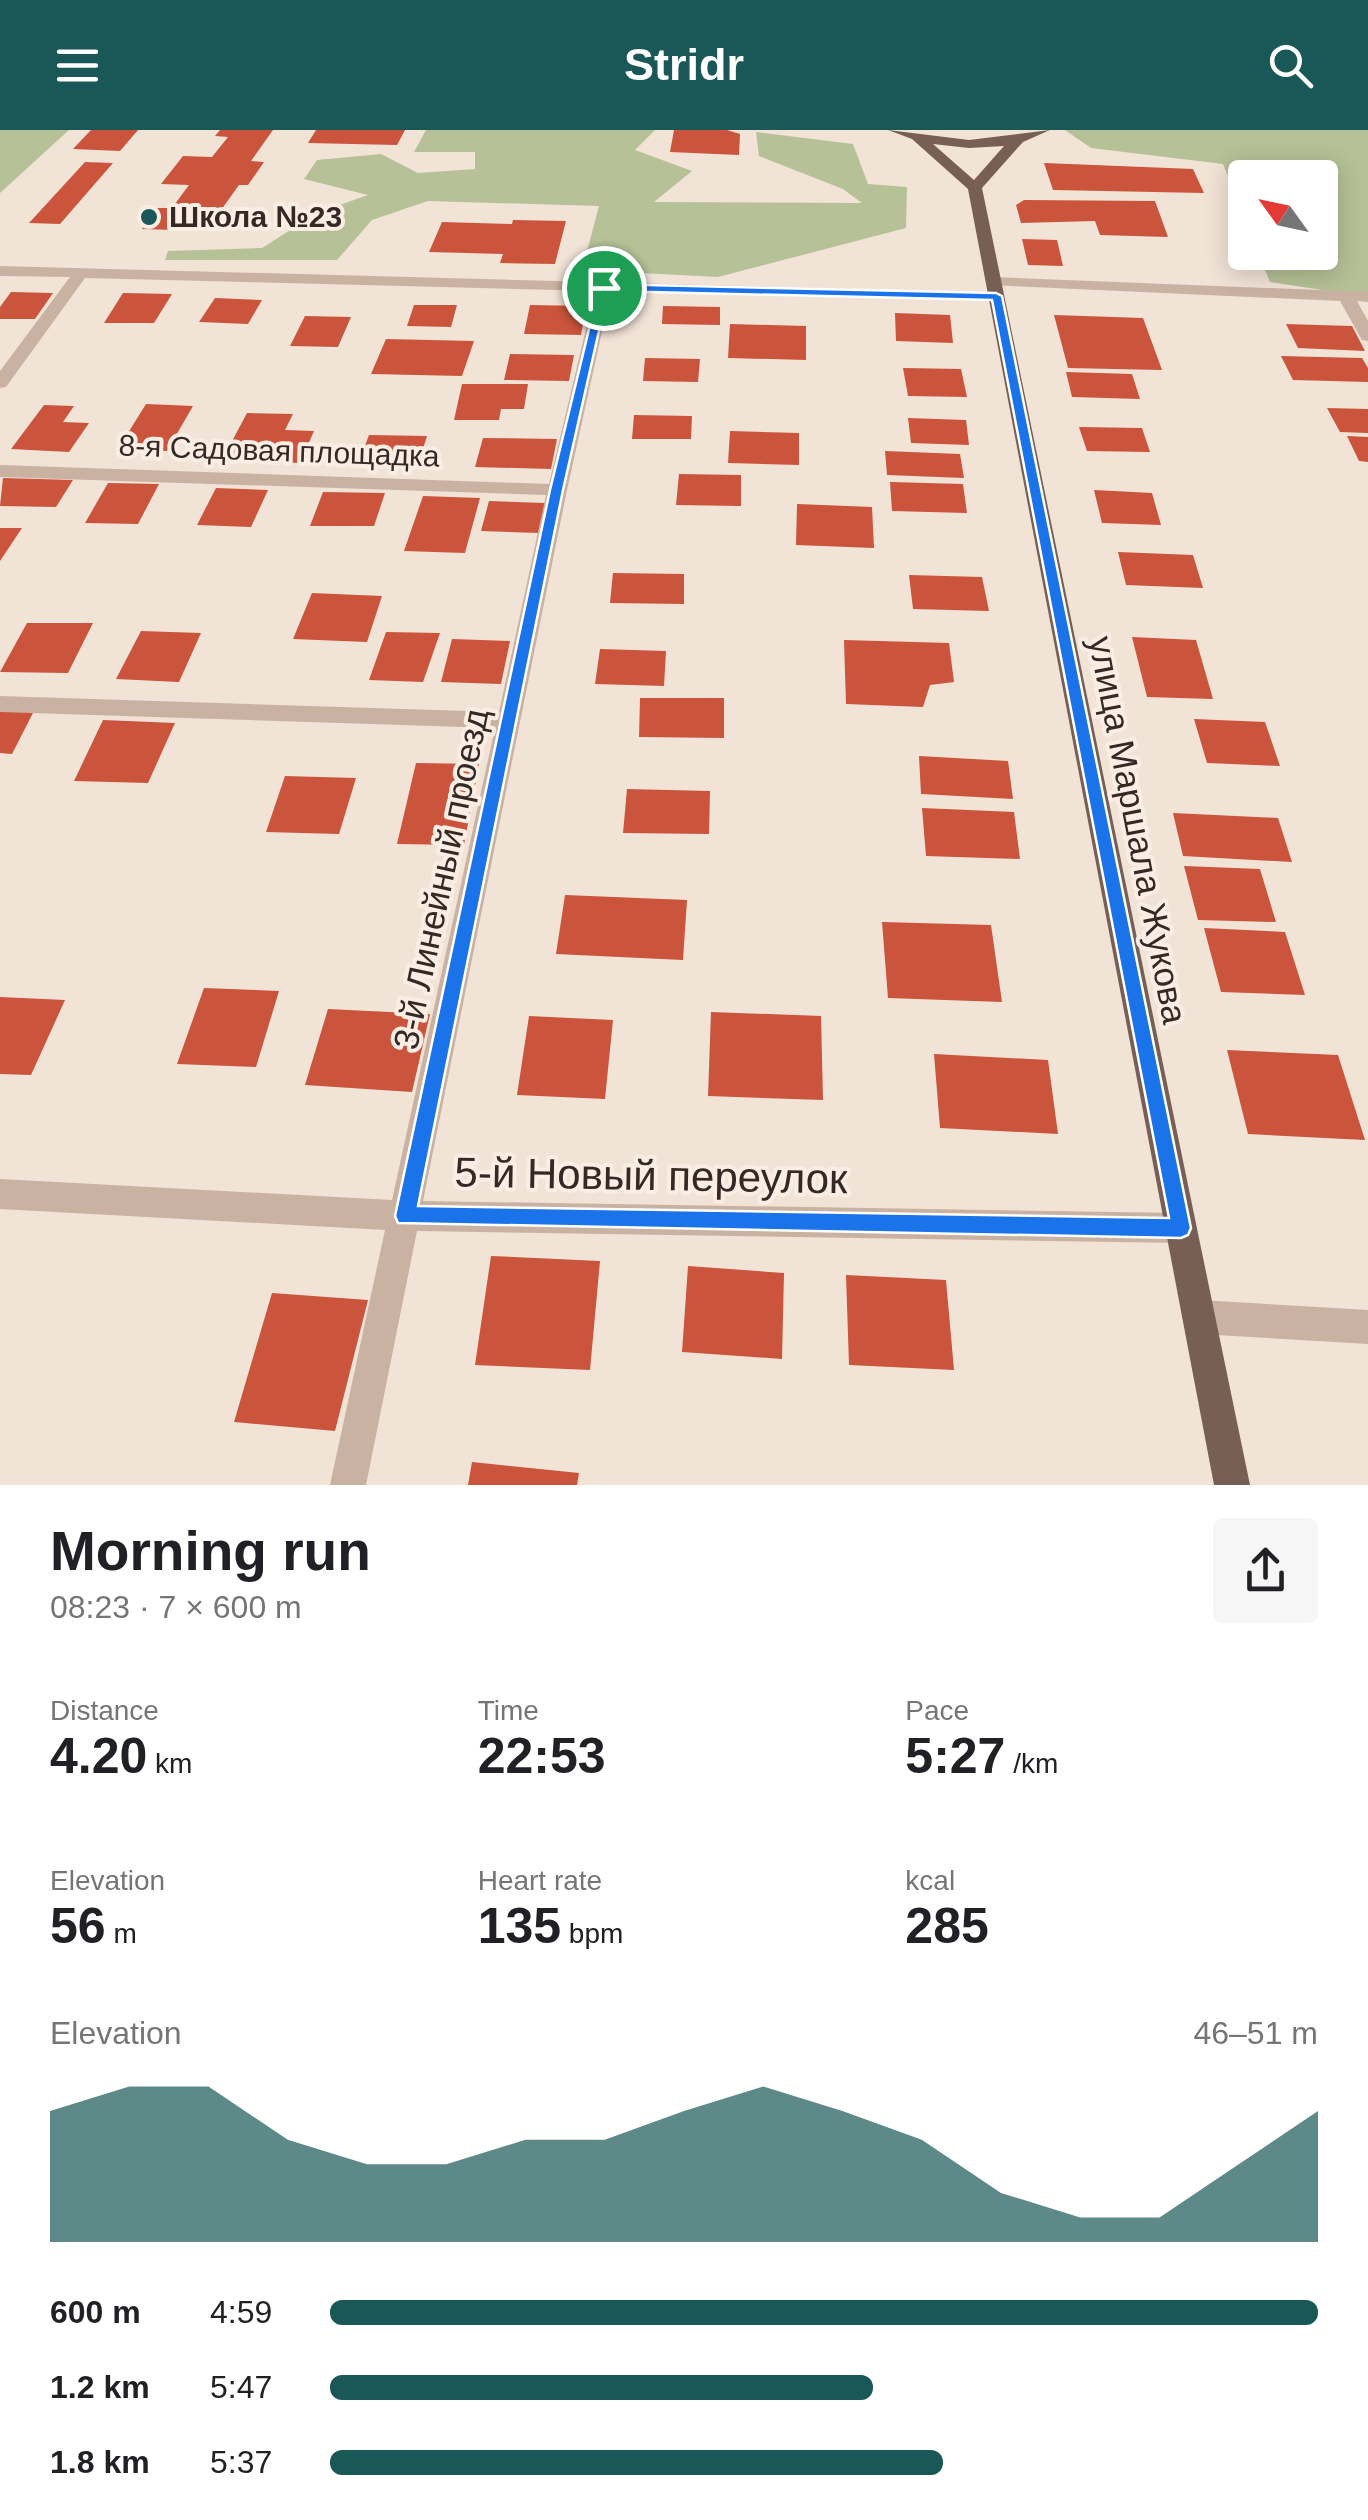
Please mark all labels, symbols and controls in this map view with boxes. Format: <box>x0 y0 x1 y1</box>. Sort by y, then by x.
icon: menu <box>50 38 105 93</box>
icon: search <box>1263 38 1318 93</box>
text: Stridr <box>624 39 744 90</box>
north arrow <box>1228 160 1338 270</box>
map controls <box>1228 160 1338 270</box>
place label: Школа №23 <box>169 200 342 233</box>
marker: Школа №23 <box>138 206 160 228</box>
pin <box>562 246 647 331</box>
icon: arrive <box>577 261 632 316</box>
street label: 8-я Садовая площадка <box>118 428 440 473</box>
street label: улица Маршала Жукова <box>1082 633 1195 1027</box>
street label: 3-й Линейный проезд <box>385 705 496 1053</box>
street label: 5-й Новый переулок <box>454 1149 848 1202</box>
button: share <box>1213 1518 1318 1623</box>
text: Morning run <box>50 1520 371 1582</box>
text: 08:23 · 7 × 600 m <box>50 1589 302 1625</box>
text: Distance <box>50 1695 159 1726</box>
text: Time <box>478 1695 539 1726</box>
text: Pace <box>905 1695 969 1726</box>
text: 4.20 <box>50 1728 147 1784</box>
text: 22:53 <box>478 1728 606 1784</box>
text: 5:27 <box>905 1728 1005 1784</box>
text: km <box>147 1748 192 1779</box>
text: /km <box>1005 1748 1058 1779</box>
text: Elevation <box>50 1865 165 1896</box>
text: Heart rate <box>478 1865 602 1896</box>
text: kcal <box>905 1865 955 1896</box>
text: 56 <box>50 1898 106 1954</box>
text: 135 <box>478 1898 561 1954</box>
text: 285 <box>905 1898 989 1954</box>
text: m <box>106 1918 137 1949</box>
text: bpm <box>561 1918 623 1949</box>
text: Elevation <box>50 2015 182 2051</box>
text: 46–51 m <box>1193 2015 1318 2051</box>
text: 600 m <box>50 2294 141 2330</box>
text: 4:59 <box>210 2294 272 2330</box>
text: 1.2 km <box>50 2369 150 2405</box>
text: 5:47 <box>210 2369 272 2405</box>
text: 1.8 km <box>50 2444 150 2480</box>
text: 5:37 <box>210 2444 272 2480</box>

